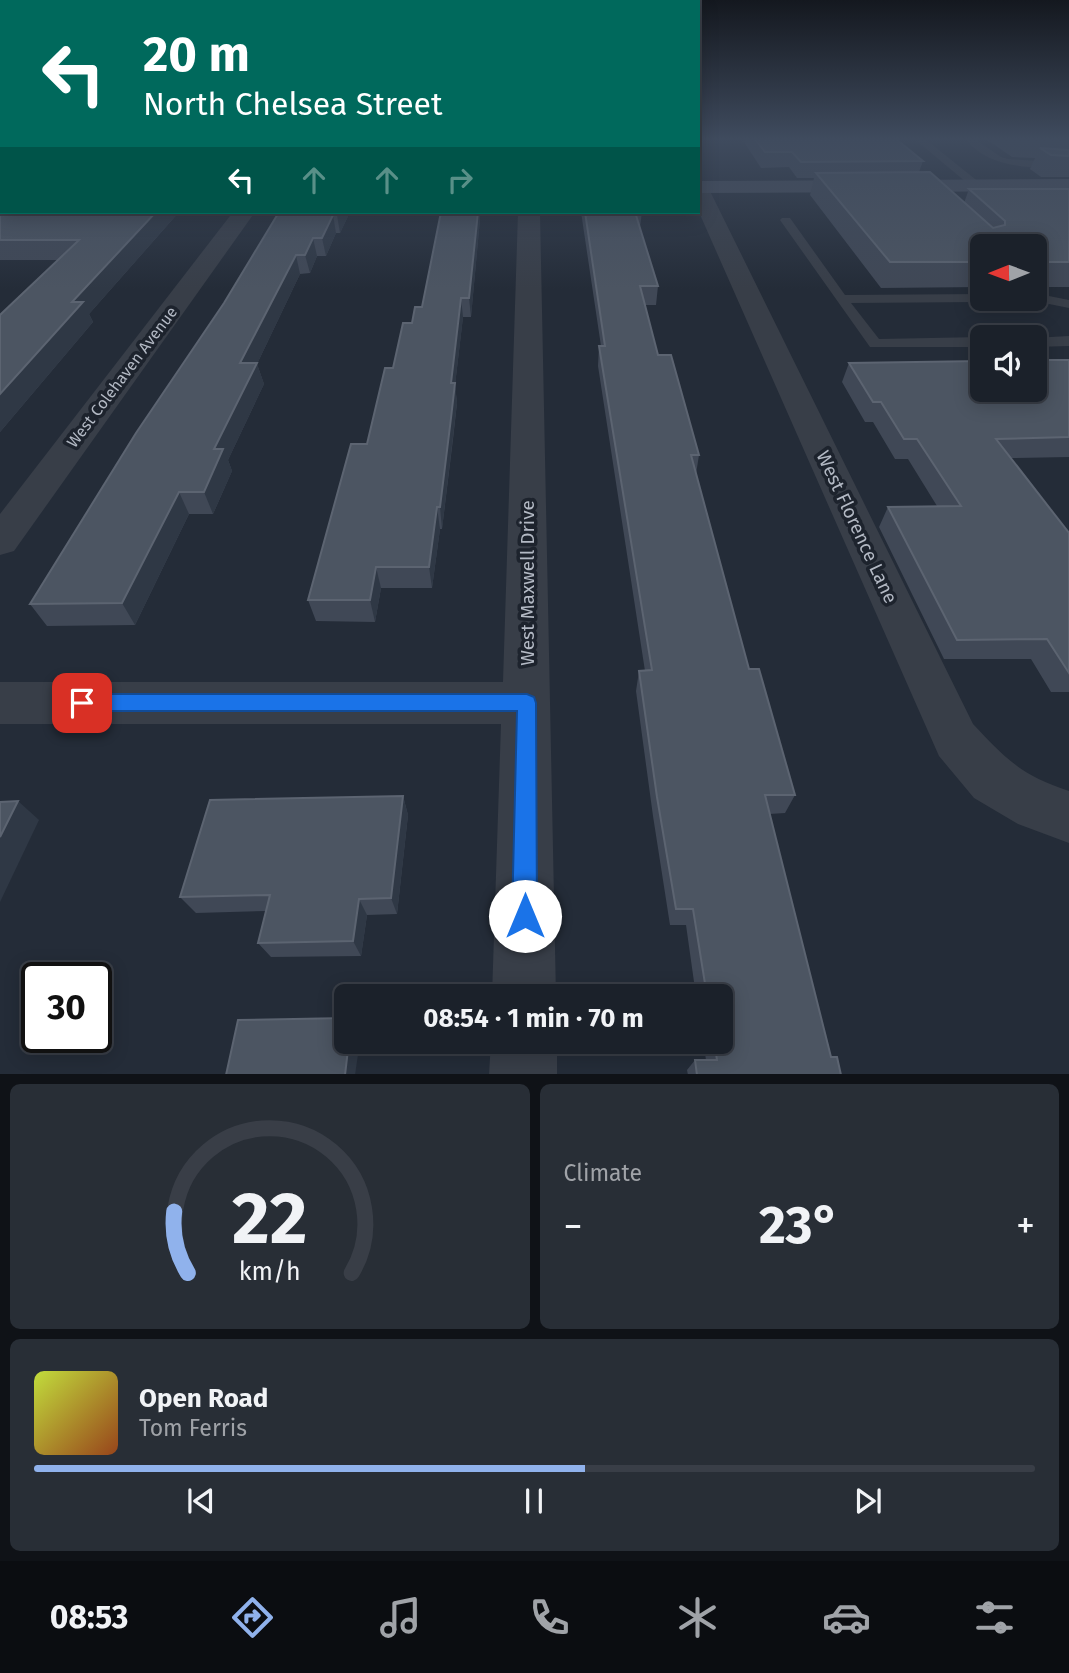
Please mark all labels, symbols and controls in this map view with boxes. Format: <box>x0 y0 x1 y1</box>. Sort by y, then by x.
text: 20 m <box>143 25 250 84</box>
icon: left <box>28 28 119 119</box>
text: North Chelsea Street <box>143 85 443 123</box>
icon: left <box>222 161 260 199</box>
icon: ahead <box>295 161 333 199</box>
icon: ahead <box>368 161 406 199</box>
icon: right <box>441 161 479 199</box>
north arrow <box>970 234 1046 312</box>
map controls <box>970 234 1047 402</box>
street label: West Colehaven Avenue <box>63 303 181 451</box>
button: sound <box>970 325 1047 402</box>
street label: West Florence Lane <box>812 447 902 607</box>
street label: West Maxwell Drive <box>516 500 539 666</box>
pin <box>52 673 112 733</box>
icon: arrive <box>63 684 101 722</box>
position arrow <box>488 879 562 953</box>
speed limit sign: 30 <box>21 962 112 1053</box>
text: 08:54 · 1 min · 70 m <box>423 1003 644 1034</box>
text: Climate <box>564 1159 642 1187</box>
text: 22 <box>232 1175 307 1262</box>
text: 23° <box>759 1194 840 1257</box>
text: − <box>564 1203 583 1249</box>
text: + <box>1016 1203 1035 1249</box>
text: km/h <box>239 1256 301 1286</box>
text: Open Road <box>139 1383 268 1414</box>
text: Tom Ferris <box>139 1414 247 1442</box>
icon: previous <box>182 1482 220 1520</box>
icon: pause <box>515 1482 553 1520</box>
icon: next <box>849 1482 887 1520</box>
icon: directions <box>228 1593 277 1642</box>
icon: music <box>376 1593 425 1642</box>
icon: phone <box>525 1593 574 1642</box>
icon: climate <box>673 1593 722 1642</box>
icon: car <box>822 1593 871 1642</box>
icon: filters <box>970 1593 1019 1642</box>
text: 08:53 <box>50 1598 128 1636</box>

